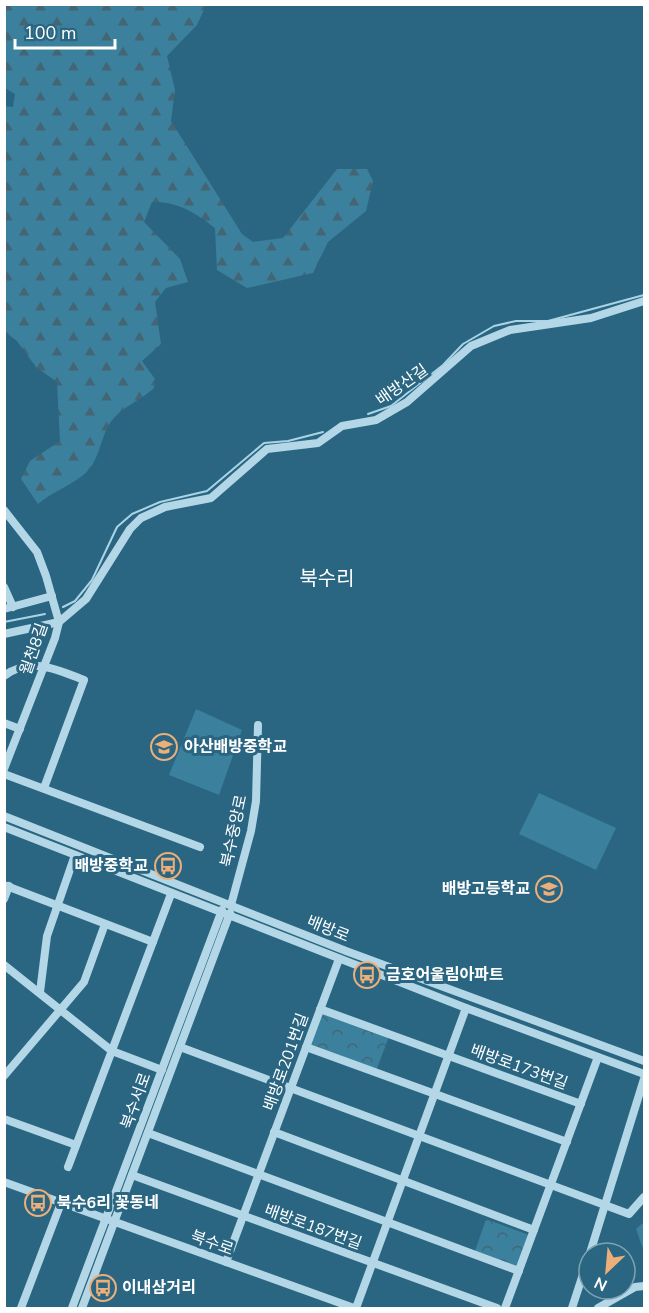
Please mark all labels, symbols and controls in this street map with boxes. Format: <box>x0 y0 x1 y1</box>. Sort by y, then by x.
scale bar <box>15 12 116 50</box>
text: 100 m <box>24 21 76 45</box>
street label: 배방산길 <box>372 359 432 411</box>
district label: 북수리 <box>299 565 355 592</box>
street label: 월천8길 <box>15 620 53 678</box>
school or university icon: 아산배방중학교 <box>149 732 179 762</box>
place label: 아산배방중학교 <box>184 736 287 758</box>
street label: 북수중앙로 <box>216 792 252 869</box>
bus stop icon: 배방중학교 <box>153 851 183 881</box>
place label: 배방중학교 <box>74 855 148 877</box>
school or university icon: 배방고등학교 <box>534 874 564 904</box>
place label: 배방고등학교 <box>442 878 530 900</box>
street label: 배방로 <box>303 911 353 948</box>
bus stop icon: 금호어울림아파트 <box>352 960 382 990</box>
place label: 금호어울림아파트 <box>386 964 504 986</box>
street label: 배방로201번길 <box>258 1010 314 1114</box>
street label: 배방로173번길 <box>467 1039 571 1095</box>
street label: 북수서로 <box>116 1069 156 1132</box>
bus stop icon: 북수6리 꽃동네 <box>23 1188 53 1218</box>
place label: 북수6리 꽃동네 <box>57 1192 159 1214</box>
street label: 배방로187번길 <box>261 1199 365 1255</box>
street label: 북수로 <box>187 1225 237 1261</box>
north arrow <box>577 1241 637 1301</box>
text: N <box>591 1271 611 1296</box>
bus stop icon: 이내삼거리 <box>88 1273 118 1303</box>
place label: 이내삼거리 <box>122 1277 196 1299</box>

